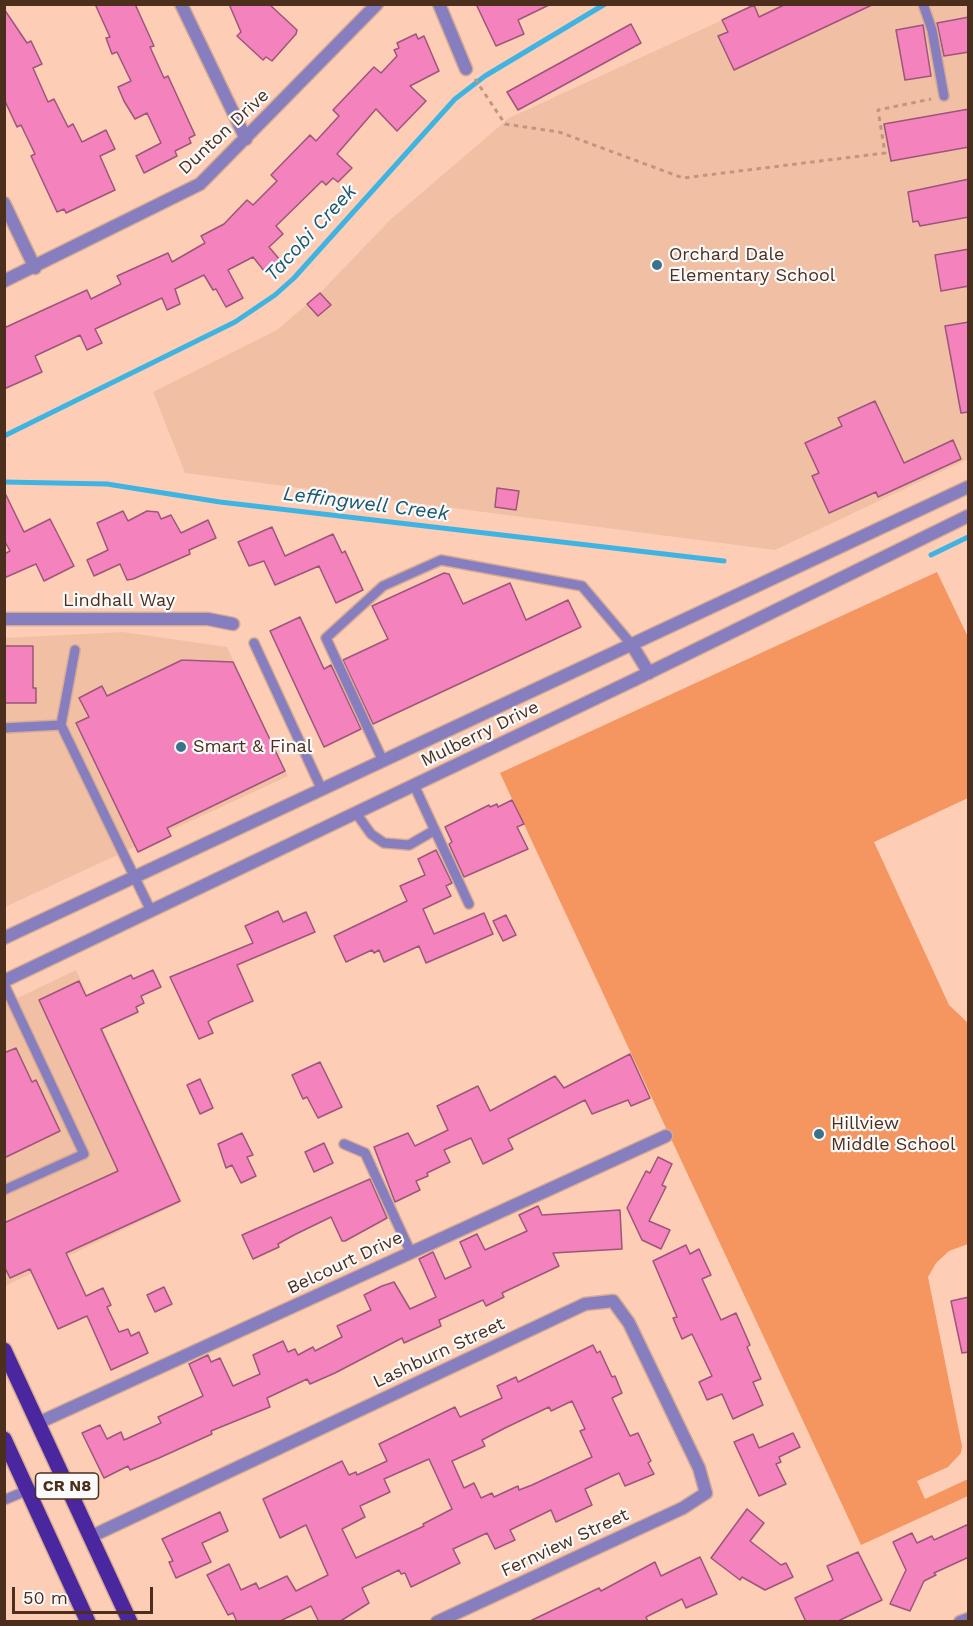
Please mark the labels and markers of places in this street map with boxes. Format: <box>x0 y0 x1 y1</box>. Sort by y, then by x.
place label: Orchard Dale Elementary School <box>669 244 835 286</box>
marker: Orchard Dale Elementary School <box>650 258 664 272</box>
place label: Smart & Final <box>193 736 312 758</box>
marker: Smart & Final <box>174 740 188 754</box>
place label: Hillview Middle School <box>831 1113 956 1156</box>
marker: Hillview Middle School <box>812 1127 826 1141</box>

